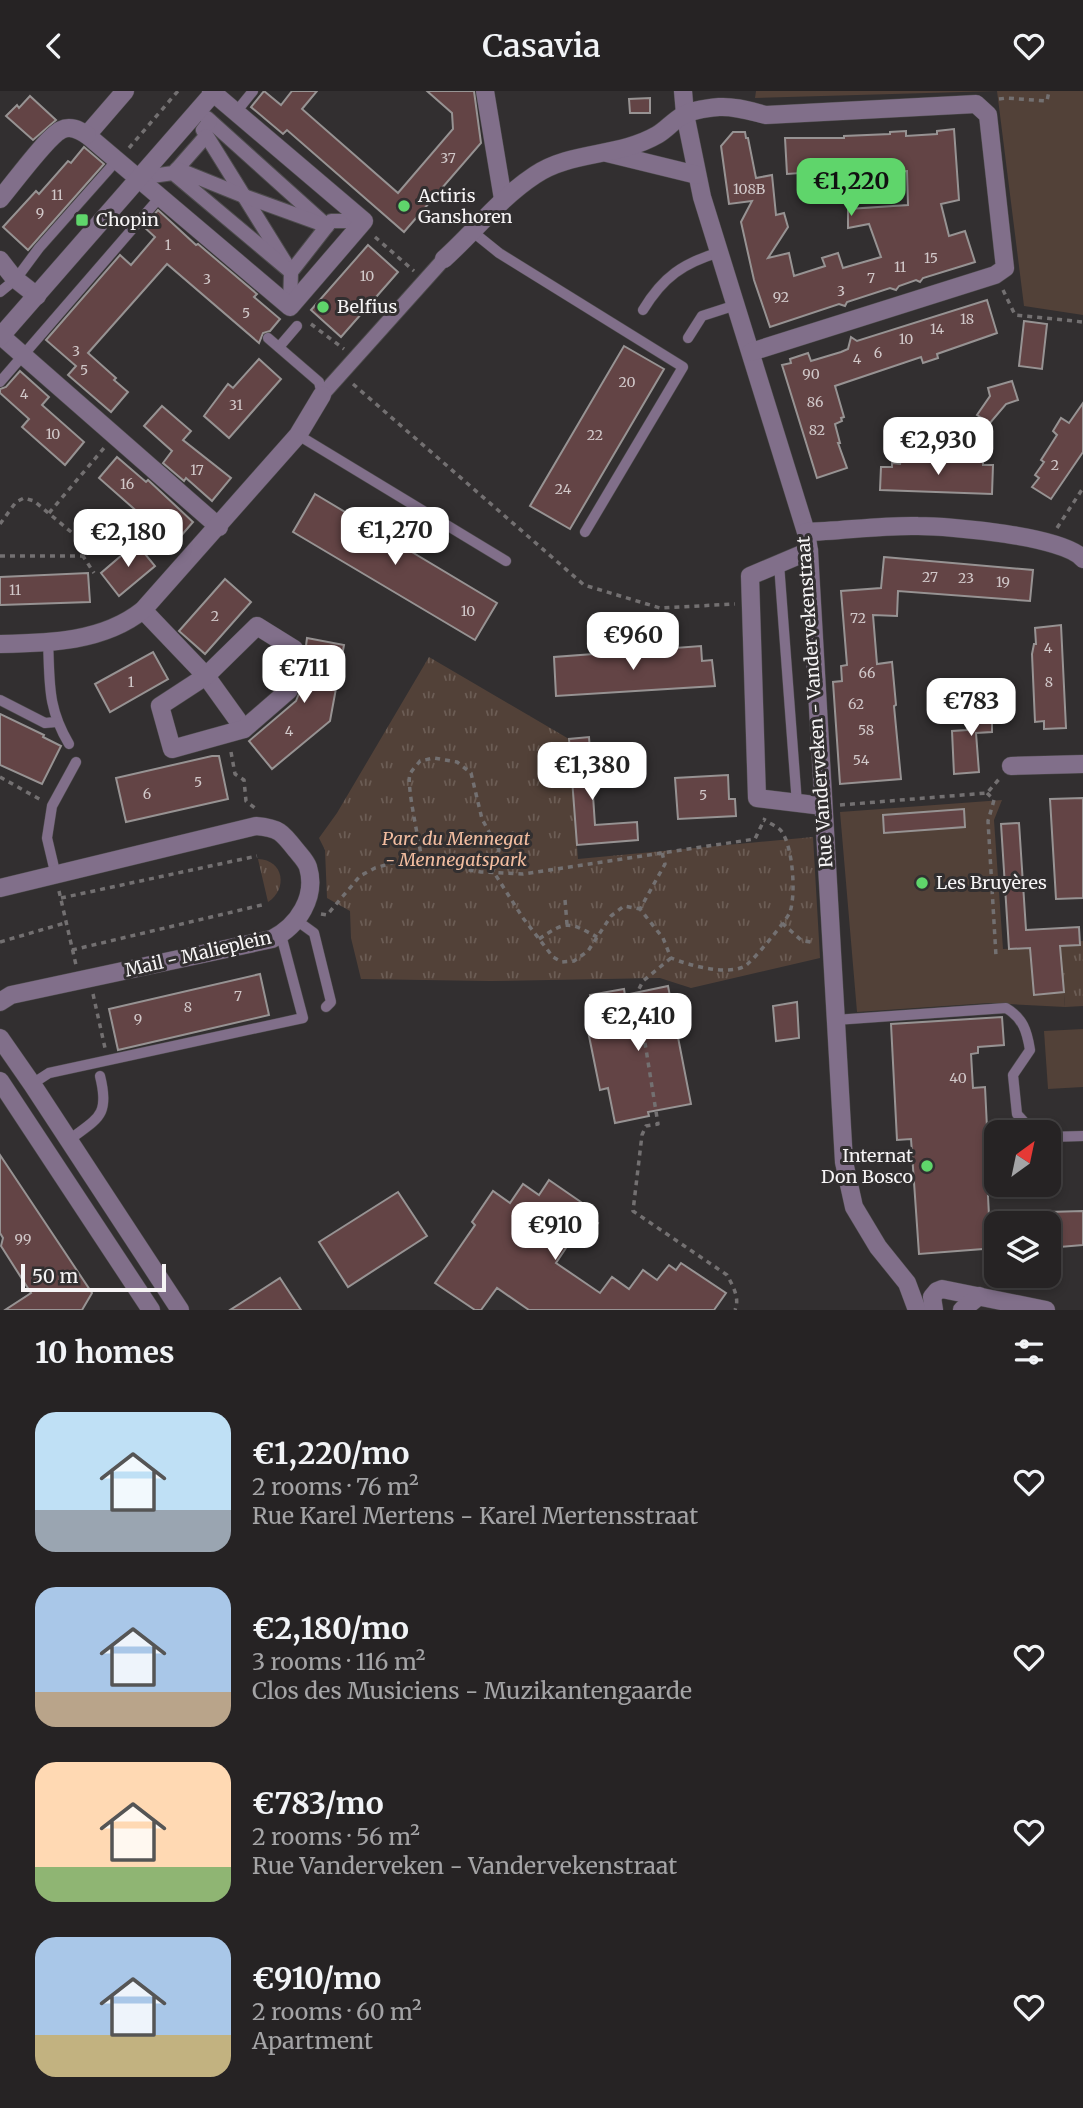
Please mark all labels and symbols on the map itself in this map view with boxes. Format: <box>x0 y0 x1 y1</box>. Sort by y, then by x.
house number: 37 <box>440 149 456 167</box>
pin: €1,220 <box>794 159 908 218</box>
house number: 108B <box>733 180 765 198</box>
place label: Actiris Ganshoren <box>417 184 512 228</box>
house number: 11 <box>51 186 63 204</box>
marker: Actiris Ganshoren <box>396 198 412 214</box>
house number: 9 <box>36 204 44 222</box>
place label: Chopin <box>96 208 159 231</box>
marker: Chopin <box>74 212 90 228</box>
house number: 1 <box>165 236 171 254</box>
house number: 15 <box>924 249 938 267</box>
house number: 11 <box>894 258 906 276</box>
house number: 10 <box>360 267 374 285</box>
house number: 7 <box>867 269 875 287</box>
house number: 3 <box>203 270 211 288</box>
house number: 3 <box>837 282 845 300</box>
house number: 92 <box>773 288 789 306</box>
place label: Belfius <box>337 295 397 318</box>
marker: Belfius <box>315 299 331 315</box>
house number: 5 <box>242 304 250 322</box>
house number: 18 <box>960 310 974 328</box>
house number: 14 <box>930 320 944 338</box>
house number: 10 <box>899 330 913 348</box>
house number: 3 <box>72 342 80 360</box>
house number: 6 <box>874 344 882 362</box>
house number: 4 <box>853 350 862 368</box>
house number: 5 <box>80 361 88 379</box>
house number: 90 <box>802 365 820 383</box>
house number: 20 <box>618 373 636 391</box>
house number: 4 <box>20 385 29 403</box>
house number: 86 <box>807 393 823 411</box>
house number: 31 <box>229 396 243 414</box>
pin: €2,930 <box>881 417 995 477</box>
house number: 82 <box>809 421 825 439</box>
house number: 10 <box>46 425 60 443</box>
house number: 22 <box>587 426 603 444</box>
house number: 2 <box>1051 456 1059 474</box>
house number: 17 <box>190 461 204 479</box>
house number: 16 <box>120 475 134 493</box>
house number: 24 <box>555 480 572 498</box>
pin: €1,270 <box>338 507 452 567</box>
pin: €2,180 <box>71 510 185 569</box>
street label: Rue Vanderveken - Vandervekenstraat <box>791 535 838 869</box>
house number: 27 <box>922 568 938 586</box>
house number: 23 <box>958 569 974 587</box>
house number: 19 <box>996 573 1010 591</box>
house number: 11 <box>9 581 21 599</box>
house number: 10 <box>461 602 475 620</box>
house number: 2 <box>211 607 219 625</box>
house number: 72 <box>850 609 866 627</box>
pin: €960 <box>592 613 674 672</box>
house number: 4 <box>1044 639 1053 657</box>
pin: €711 <box>263 645 345 705</box>
house number: 66 <box>859 664 875 682</box>
house number: 1 <box>128 673 134 691</box>
house number: 8 <box>1045 673 1053 691</box>
pin: €783 <box>930 679 1012 738</box>
house number: 62 <box>848 695 864 713</box>
house number: 58 <box>858 721 874 739</box>
house number: 4 <box>285 722 294 740</box>
pin: €1,380 <box>535 743 649 802</box>
house number: 54 <box>853 751 870 769</box>
house number: 5 <box>194 773 202 791</box>
house number: 6 <box>143 785 151 803</box>
house number: 5 <box>699 786 707 804</box>
park label: Parc du Mennegat - Mennegatspark <box>382 827 531 871</box>
place label: Les Bruyères <box>936 871 1047 894</box>
marker: Les Bruyères <box>914 875 930 891</box>
street label: Mail - Malieplein <box>122 925 273 982</box>
house number: 7 <box>234 987 242 1005</box>
pin: €2,410 <box>581 993 695 1053</box>
house number: 8 <box>184 998 192 1016</box>
house number: 9 <box>134 1010 142 1028</box>
house number: 40 <box>949 1069 967 1087</box>
north arrow <box>984 1120 1060 1197</box>
place label: Internat Don Bosco <box>821 1144 913 1188</box>
marker: Internat Don Bosco <box>919 1158 935 1174</box>
pin: €910 <box>514 1203 596 1262</box>
house number: 99 <box>15 1230 31 1248</box>
scale bar <box>21 1261 166 1293</box>

